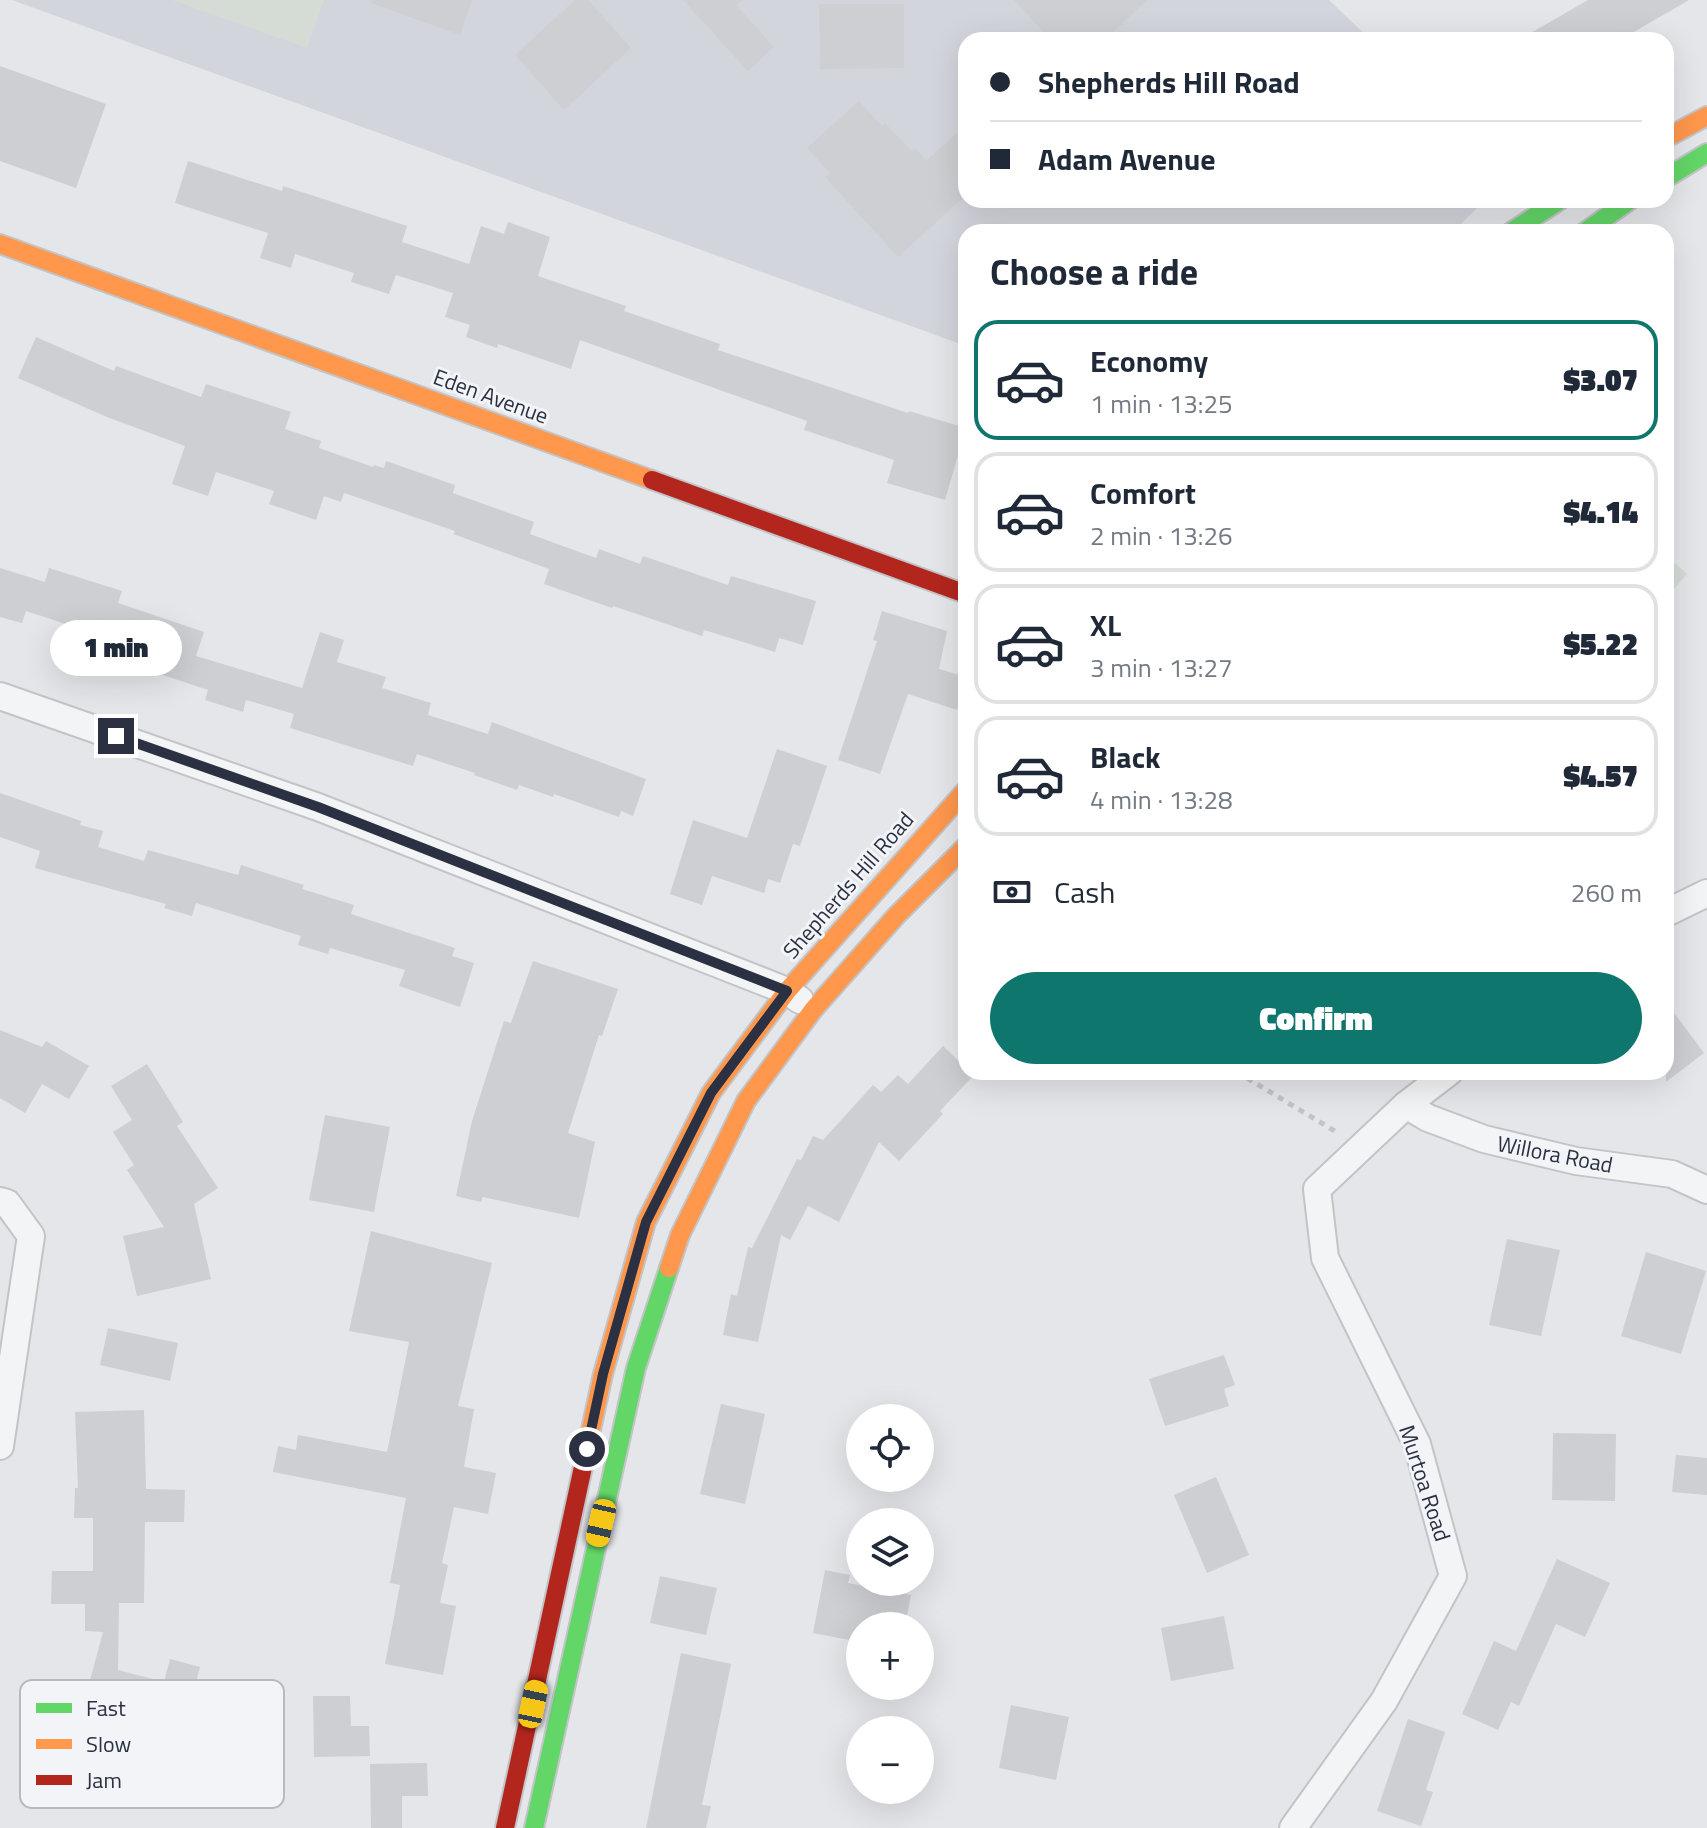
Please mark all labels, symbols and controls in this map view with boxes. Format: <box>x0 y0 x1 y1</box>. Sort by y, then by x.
text: Shepherds Hill Road <box>1038 59 1300 105</box>
text: Adam Avenue <box>1038 136 1216 182</box>
text: Choose a ride <box>990 244 1198 299</box>
text: Economy <box>1090 338 1208 384</box>
icon: car <box>994 344 1066 416</box>
text: $3.07 <box>1564 357 1638 403</box>
street label: Eden Avenue <box>429 359 553 433</box>
text: 1 min · 13:25 <box>1090 384 1233 423</box>
text: Comfort <box>1090 470 1196 516</box>
icon: car <box>994 476 1066 548</box>
text: $4.14 <box>1564 489 1638 535</box>
text: 2 min · 13:26 <box>1090 516 1233 555</box>
text: XL <box>1090 602 1121 648</box>
icon: car <box>994 608 1066 680</box>
callout: 1 min <box>50 620 182 676</box>
text: $5.22 <box>1564 621 1638 667</box>
text: 1 min <box>84 628 148 667</box>
text: 3 min · 13:27 <box>1090 648 1233 687</box>
route end <box>98 718 134 754</box>
text: Black <box>1090 734 1161 780</box>
icon: car <box>994 740 1066 812</box>
text: $4.57 <box>1564 753 1638 799</box>
text: 4 min · 13:28 <box>1090 780 1233 819</box>
street label: Shepherds Hill Road <box>774 804 922 966</box>
text: Cash <box>1054 869 1115 915</box>
icon: cash <box>990 870 1034 914</box>
text: 260 m <box>1571 873 1642 912</box>
button: Confirm <box>990 972 1642 1064</box>
street label: Willora Road <box>1494 1126 1616 1182</box>
map controls <box>846 1404 934 1804</box>
button: locate <box>846 1404 934 1492</box>
street label: Murtoa Road <box>1390 1420 1460 1546</box>
route start <box>569 1431 605 1467</box>
car <box>584 1497 618 1549</box>
button: layers <box>846 1508 934 1596</box>
button: + <box>846 1612 934 1700</box>
car <box>516 1678 550 1730</box>
legend <box>20 1680 284 1808</box>
text: Fast <box>86 1691 126 1725</box>
button: − <box>846 1716 934 1804</box>
text: Slow <box>86 1727 132 1761</box>
text: Jam <box>86 1763 122 1797</box>

